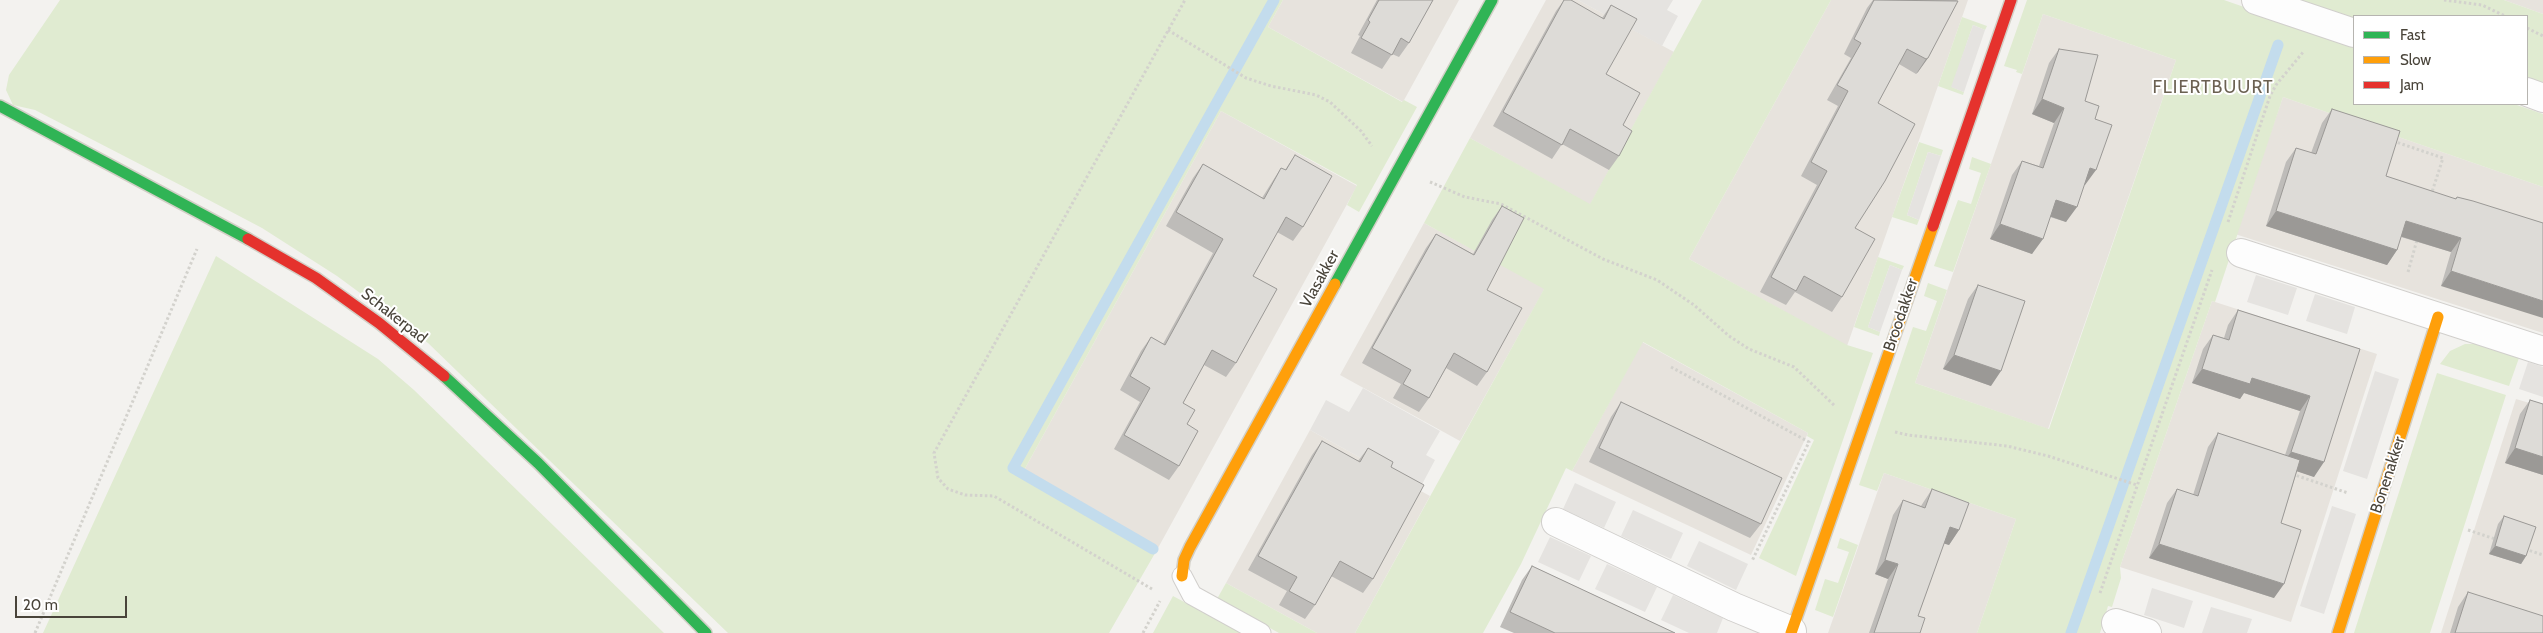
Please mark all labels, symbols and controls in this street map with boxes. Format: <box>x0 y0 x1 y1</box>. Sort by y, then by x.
legend <box>2353 15 2528 105</box>
text: Fast <box>2400 26 2425 44</box>
text: Slow <box>2400 51 2431 69</box>
text: Jam <box>2400 76 2424 94</box>
district label: FLIERTBUURT <box>2151 77 2275 99</box>
street label: Vlasakker <box>1296 247 1344 311</box>
street label: Broodakker <box>1880 276 1922 354</box>
street label: Schakerpad <box>357 284 431 348</box>
street label: Bonenakker <box>2367 434 2409 516</box>
scale bar <box>18 586 130 618</box>
text: 20 m <box>23 596 58 614</box>

